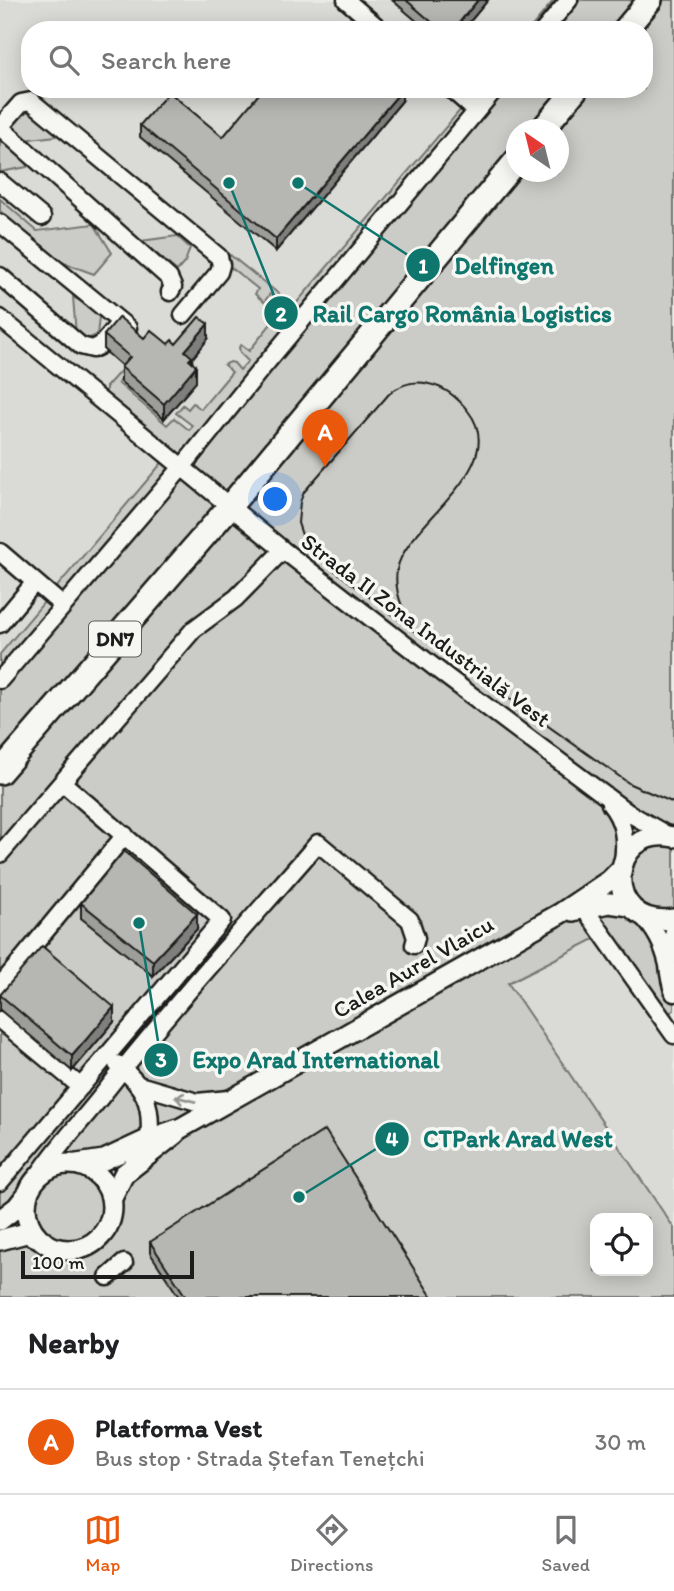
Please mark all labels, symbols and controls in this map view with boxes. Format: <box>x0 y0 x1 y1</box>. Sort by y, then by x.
search box <box>21 21 653 98</box>
icon: search <box>45 41 83 79</box>
text: Search here <box>101 44 231 76</box>
north arrow <box>506 119 569 182</box>
callout: Delfingen <box>406 243 568 288</box>
text: Delfingen <box>454 251 554 281</box>
text: 1 <box>418 253 428 278</box>
callout: Rail Cargo România Logistics <box>263 291 625 336</box>
text: Rail Cargo România Logistics <box>312 299 612 329</box>
text: 2 <box>275 301 287 326</box>
pin: A <box>302 409 348 467</box>
your location <box>258 482 292 516</box>
street label: Strada II Zona Industrială Vest <box>296 527 556 733</box>
road number: DN7 <box>89 622 141 656</box>
street label: Calea Aurel Vlaicu <box>328 909 499 1024</box>
callout: Expo Arad International <box>143 1038 454 1083</box>
text: Expo Arad International <box>192 1045 440 1075</box>
text: 3 <box>155 1047 167 1072</box>
one-way arrow <box>174 1092 197 1105</box>
callout: CTPark Arad West <box>374 1116 626 1161</box>
text: CTPark Arad West <box>423 1124 613 1153</box>
text: 4 <box>386 1126 399 1151</box>
map controls <box>590 1213 653 1276</box>
button: locate <box>590 1213 653 1276</box>
scale bar <box>21 1248 194 1280</box>
text: 100 m <box>32 1251 84 1274</box>
text: Nearby <box>28 1324 119 1361</box>
text: Platforma Vest <box>95 1412 262 1444</box>
text: A <box>44 1428 58 1456</box>
text: 30 m <box>595 1428 646 1456</box>
text: Bus stop · Strada Ștefan Tenețchi <box>95 1444 425 1472</box>
tab: Map <box>84 1511 122 1576</box>
tab: Directions <box>290 1511 374 1576</box>
tab: Saved <box>542 1511 590 1576</box>

